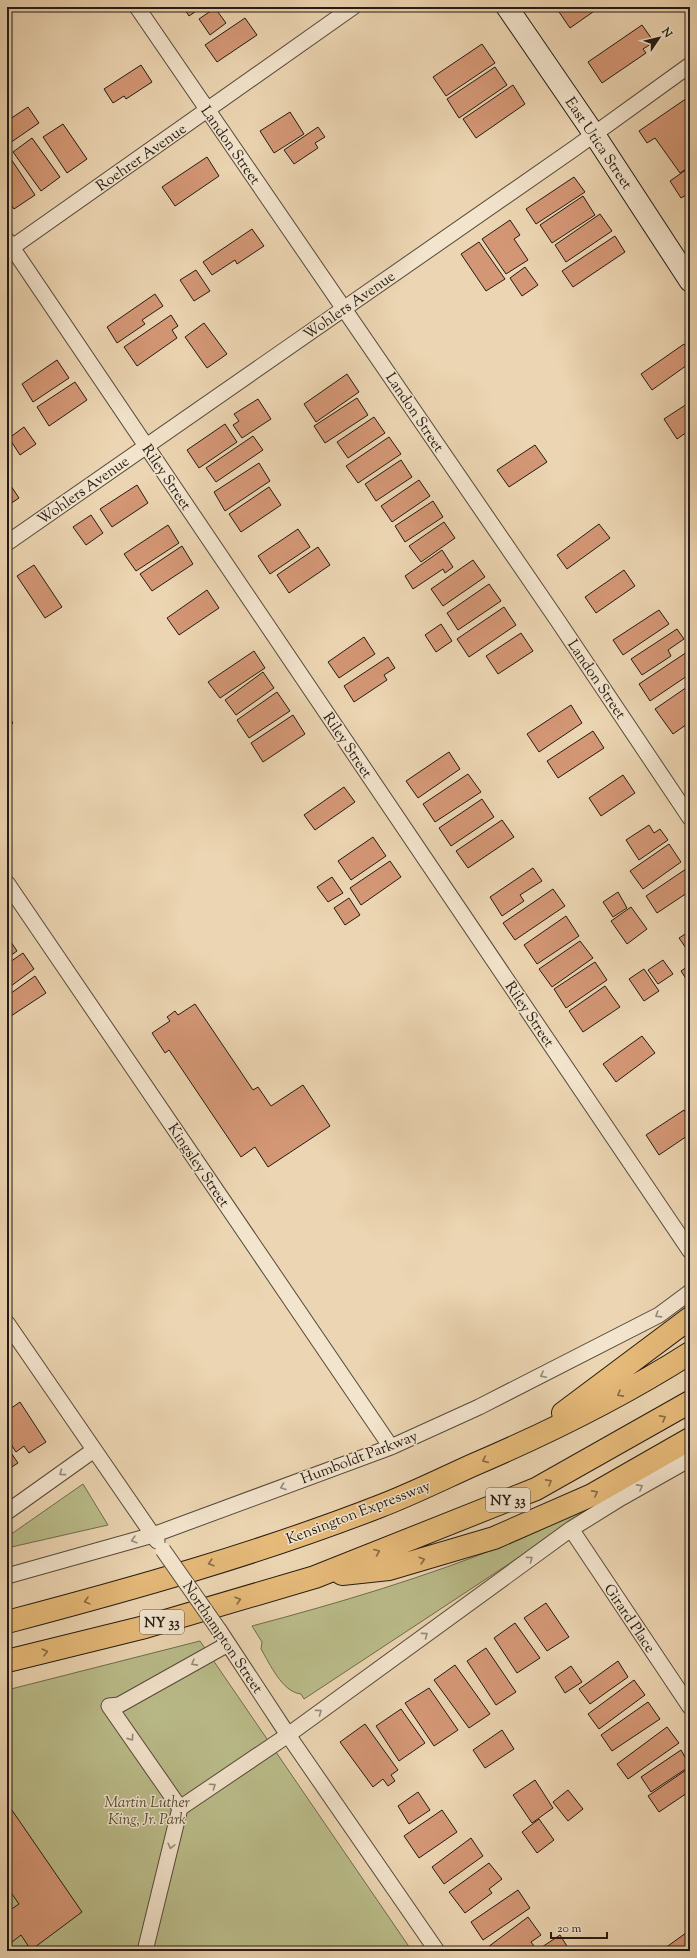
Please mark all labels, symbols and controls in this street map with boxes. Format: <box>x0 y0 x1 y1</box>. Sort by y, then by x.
north arrow <box>639 18 679 58</box>
text: N <box>657 24 676 41</box>
street label: East Utica Street <box>559 93 636 194</box>
street label: Landon Street <box>195 102 265 190</box>
street label: Roehrer Avenue <box>93 119 191 197</box>
street label: Wohlers Avenue <box>300 267 400 346</box>
street label: Landon Street <box>379 369 448 457</box>
street label: Riley Street <box>136 441 195 515</box>
street label: Wohlers Avenue <box>34 452 134 531</box>
street label: Landon Street <box>561 636 630 724</box>
street label: Riley Street <box>317 709 376 783</box>
street label: Riley Street <box>499 978 558 1052</box>
street label: Kingsley Street <box>162 1120 234 1212</box>
one-way arrow <box>656 1310 663 1317</box>
one-way arrow <box>540 1370 547 1377</box>
one-way arrow <box>617 1390 624 1397</box>
one-way arrow <box>658 1415 666 1423</box>
street label: Humboldt Parkway <box>298 1426 421 1490</box>
one-way arrow <box>481 1456 488 1464</box>
one-way arrow <box>59 1468 66 1476</box>
street label: Kensington Expressway <box>283 1476 434 1551</box>
one-way arrow <box>545 1479 552 1486</box>
one-way arrow <box>279 1482 286 1490</box>
one-way arrow <box>636 1484 643 1491</box>
road number: NY 33 <box>486 1488 530 1512</box>
one-way arrow <box>591 1490 599 1498</box>
one-way arrow <box>131 1535 138 1544</box>
one-way arrow <box>374 1549 381 1557</box>
one-way arrow <box>418 1556 425 1565</box>
one-way arrow <box>525 1557 532 1564</box>
one-way arrow <box>208 1558 215 1567</box>
street label: Northampton Street <box>176 1578 267 1698</box>
street label: Girard Place <box>598 1580 660 1658</box>
one-way arrow <box>83 1596 90 1605</box>
one-way arrow <box>234 1596 241 1605</box>
road number: NY 33 <box>140 1610 184 1634</box>
one-way arrow <box>420 1633 427 1640</box>
one-way arrow <box>42 1648 48 1656</box>
one-way arrow <box>191 1658 198 1665</box>
one-way arrow <box>315 1710 322 1717</box>
one-way arrow <box>126 1734 134 1741</box>
one-way arrow <box>208 1784 215 1791</box>
park label: Martin Luther King, Jr. Park <box>104 1793 191 1831</box>
one-way arrow <box>167 1842 176 1849</box>
scale bar <box>551 1914 607 1940</box>
text: 20 m <box>557 1920 582 1938</box>

